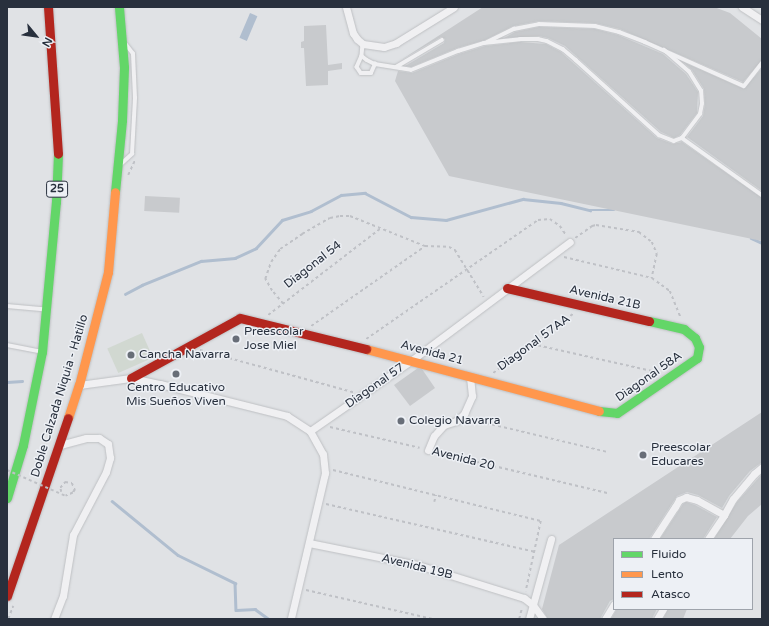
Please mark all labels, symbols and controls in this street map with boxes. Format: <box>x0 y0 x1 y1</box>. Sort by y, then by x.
north arrow <box>16 16 56 56</box>
text: N <box>39 35 55 49</box>
road number: 25 <box>46 180 68 198</box>
street label: Diagonal 54 <box>281 238 345 292</box>
street label: Avenida 21B <box>568 283 642 313</box>
street label: Diagonal 57AA <box>495 312 573 374</box>
street label: Doble Calzada Niquia - Hatillo <box>28 313 92 479</box>
place label: Preescolar Jose Miel <box>244 325 304 353</box>
marker: Preescolar Jose Miel <box>231 334 241 344</box>
street label: Avenida 21 <box>399 338 465 368</box>
place label: Cancha Navarra <box>139 348 230 362</box>
street label: Diagonal 58A <box>613 349 685 405</box>
marker: Cancha Navarra <box>126 350 136 360</box>
street label: Diagonal 57 <box>343 360 407 412</box>
marker: Centro Educativo Mis Sueños Viven <box>171 369 181 379</box>
place label: Centro Educativo Mis Sueños Viven <box>126 381 226 409</box>
place label: Colegio Navarra <box>409 414 500 428</box>
marker: Colegio Navarra <box>396 416 406 426</box>
place label: Preescolar Educares <box>651 441 711 469</box>
street label: Avenida 20 <box>430 444 496 474</box>
marker: Preescolar Educares <box>638 450 648 460</box>
legend <box>613 538 753 610</box>
text: Fluido <box>651 547 686 561</box>
street label: Avenida 19B <box>380 551 454 583</box>
text: Lento <box>651 567 684 581</box>
text: Atasco <box>651 587 690 601</box>

